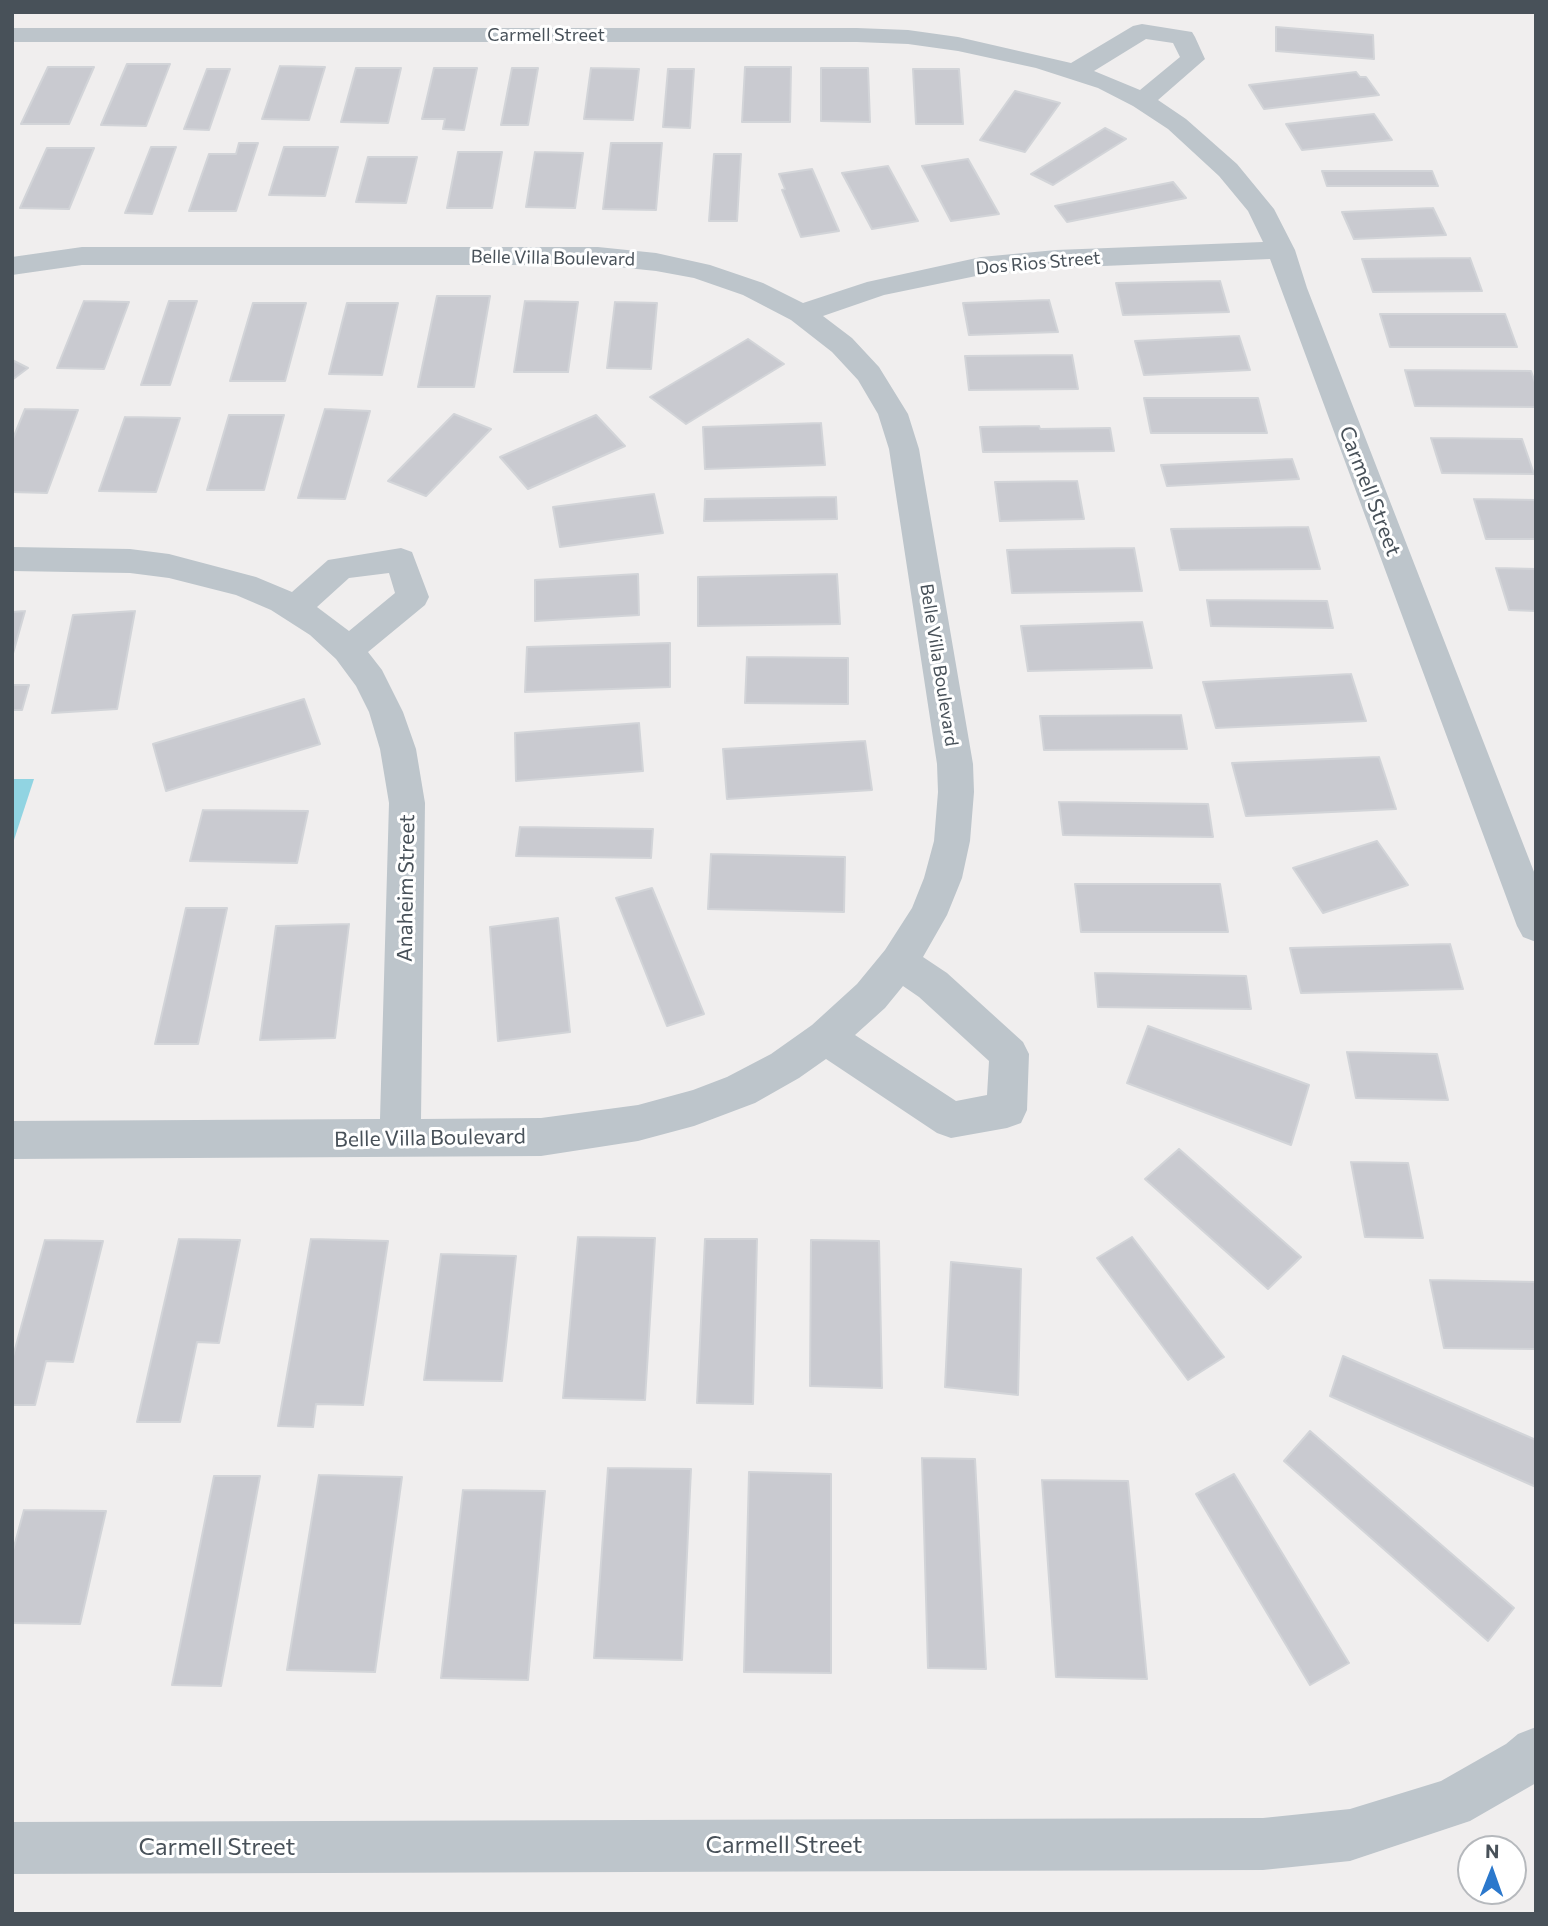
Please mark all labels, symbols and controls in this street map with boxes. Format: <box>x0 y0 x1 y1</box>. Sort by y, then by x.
street label: Carmell Street <box>487 24 605 46</box>
street label: Belle Villa Boulevard <box>471 246 635 270</box>
street label: Dos Rios Street <box>975 247 1101 279</box>
street label: Carmell Street <box>1334 422 1406 560</box>
street label: Belle Villa Boulevard <box>915 582 963 748</box>
street label: Anaheim Street <box>392 814 420 962</box>
street label: Belle Villa Boulevard <box>334 1124 526 1152</box>
street label: Carmell Street <box>706 1831 862 1859</box>
street label: Carmell Street <box>139 1833 295 1861</box>
north arrow <box>1457 1835 1527 1905</box>
text: N <box>1485 1839 1500 1862</box>

